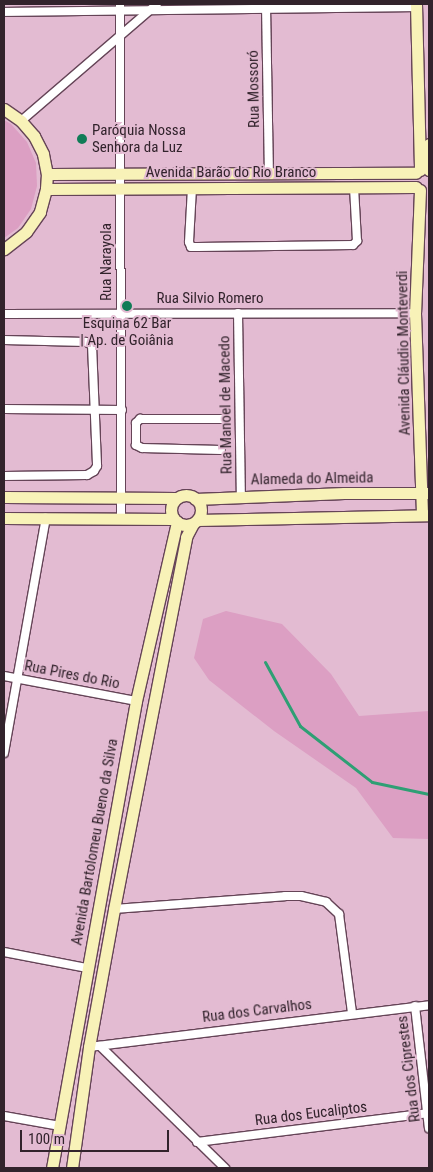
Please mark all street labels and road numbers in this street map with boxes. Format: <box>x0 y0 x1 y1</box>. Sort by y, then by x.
street label: Rua Mossoró <box>244 50 264 128</box>
street label: Avenida Barão do Rio Branco <box>146 164 316 182</box>
street label: Rua Narayola <box>98 223 116 301</box>
street label: Avenida Cláudio Monteverdi <box>394 270 414 436</box>
street label: Rua Silvio Romero <box>156 290 264 308</box>
street label: Rua Manoel de Macedo <box>216 336 236 474</box>
street label: Alameda do Almeida <box>251 469 373 489</box>
street label: Rua Pires do Rio <box>23 657 121 693</box>
street label: Avenida Bartolomeu Bueno da Silva <box>68 737 122 947</box>
street label: Rua dos Carvalhos <box>201 995 313 1027</box>
street label: Rua dos Ciprestes <box>394 1015 424 1123</box>
street label: Rua dos Eucaliptos <box>254 1098 368 1130</box>

